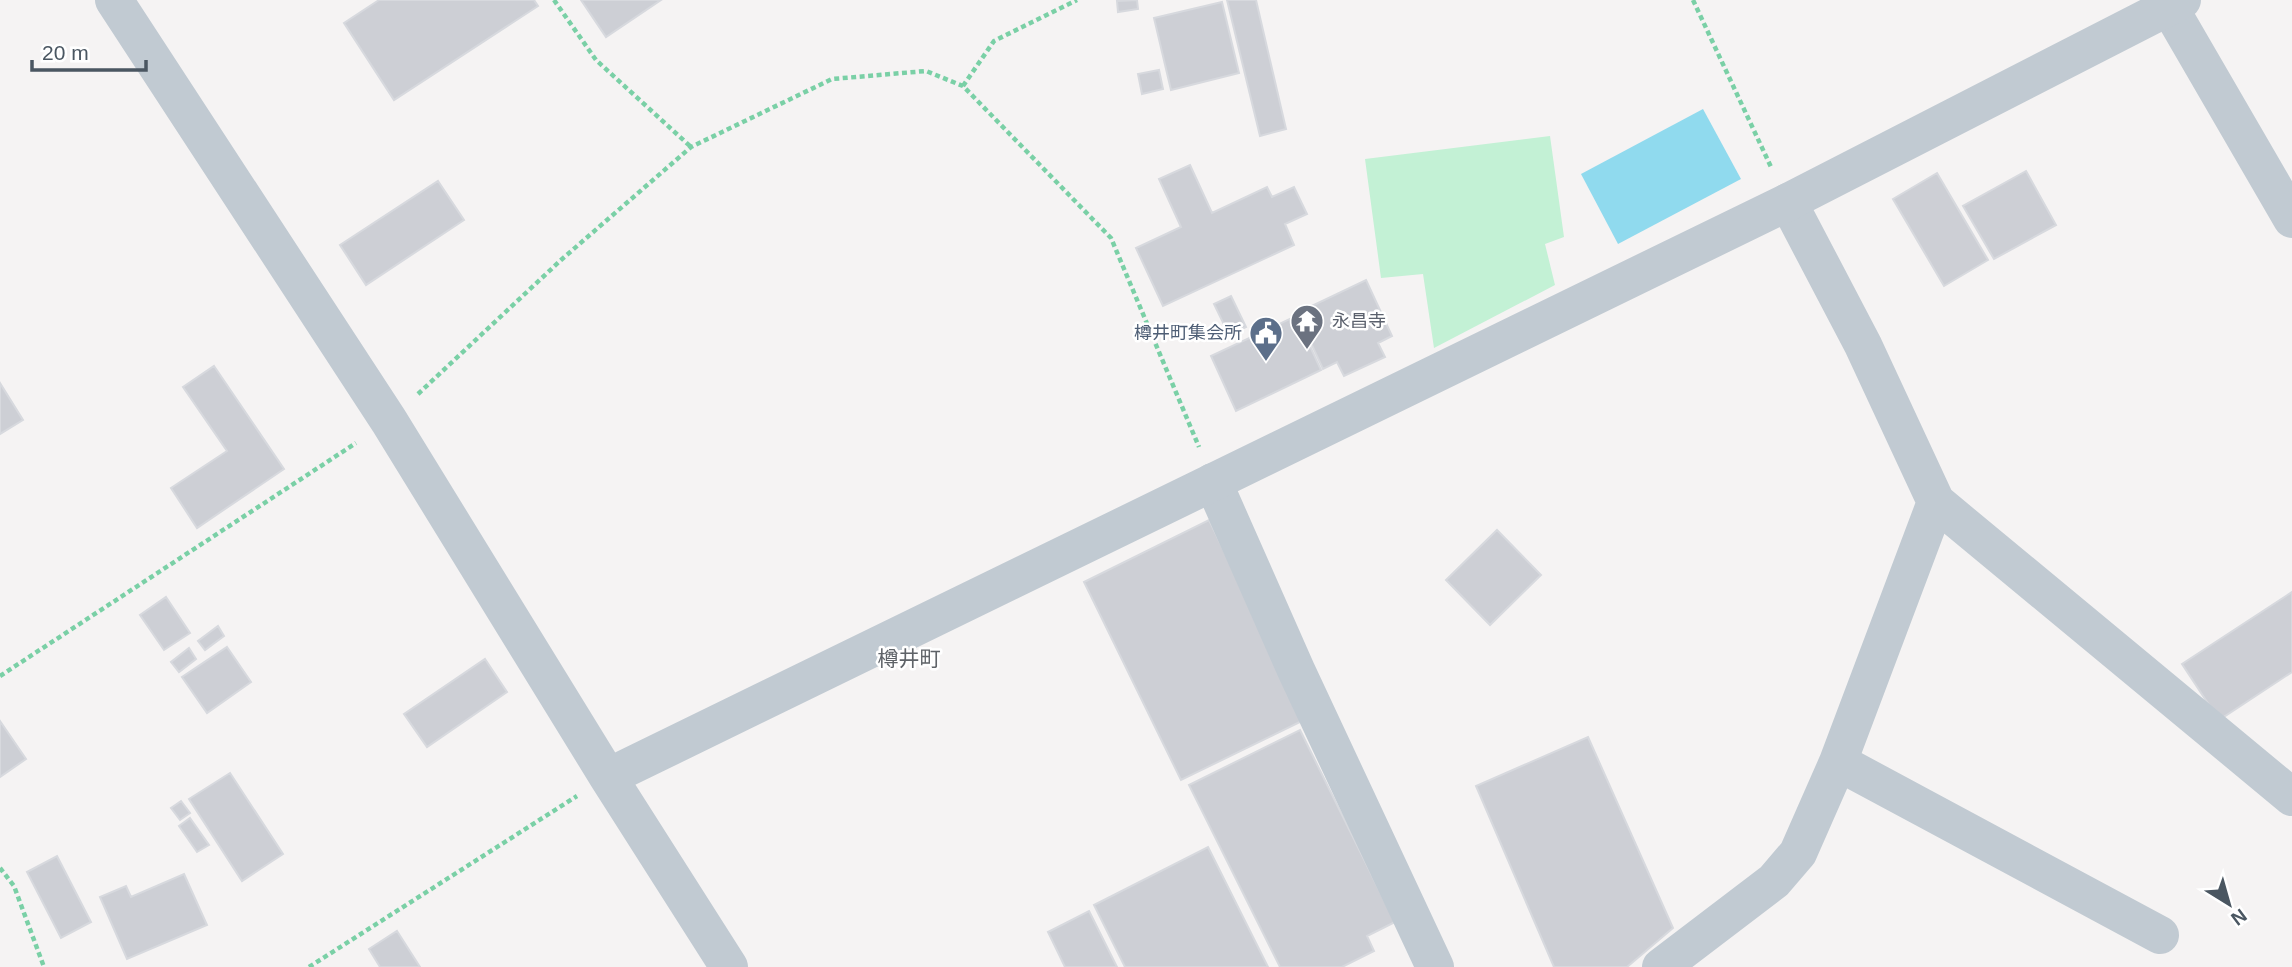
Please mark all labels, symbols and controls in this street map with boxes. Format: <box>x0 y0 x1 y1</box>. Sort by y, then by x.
scale bar <box>32 28 145 72</box>
text: 20 m <box>42 41 89 64</box>
temple icon: 永昌寺 <box>1288 302 1326 351</box>
place label: 永昌寺 <box>1332 311 1386 331</box>
public building icon: 樽井町集会所 <box>1247 314 1285 363</box>
place label: 樽井町集会所 <box>1134 323 1242 343</box>
district label: 樽井町 <box>878 647 941 670</box>
north arrow <box>2194 869 2264 939</box>
text: N <box>2227 905 2251 930</box>

